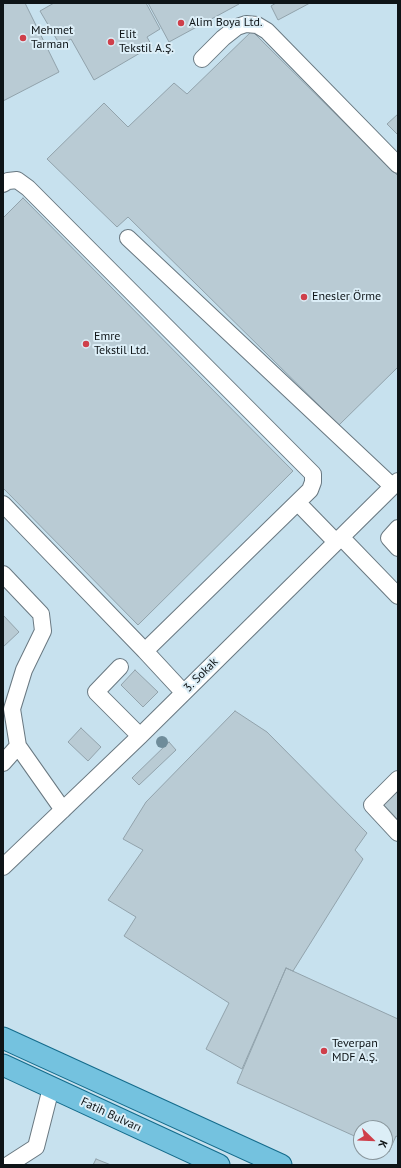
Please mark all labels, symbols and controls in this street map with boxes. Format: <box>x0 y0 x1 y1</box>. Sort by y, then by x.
place label: Alim Boya Ltd. <box>189 16 262 30</box>
marker: Alim Boya Ltd. <box>176 18 186 28</box>
place label: Mehmet Tarman <box>31 24 73 52</box>
place label: Elit Tekstil A.Ş. <box>119 28 174 56</box>
marker: Mehmet Tarman <box>18 33 28 43</box>
marker: Elit Tekstil A.Ş. <box>106 37 116 47</box>
place label: Enesler Örme <box>312 290 381 304</box>
marker: Enesler Örme <box>299 292 309 302</box>
place label: Emre Tekstil Ltd. <box>94 330 149 358</box>
marker: Emre Tekstil Ltd. <box>81 339 91 349</box>
street label: 3. Sokak <box>181 655 221 695</box>
place label: Teverpan MDF A.Ş. <box>332 1037 378 1065</box>
marker: Teverpan MDF A.Ş. <box>319 1046 329 1056</box>
street label: Fatih Bulvarı <box>78 1095 144 1135</box>
north arrow <box>353 1120 393 1160</box>
text: K <box>375 1138 391 1150</box>

